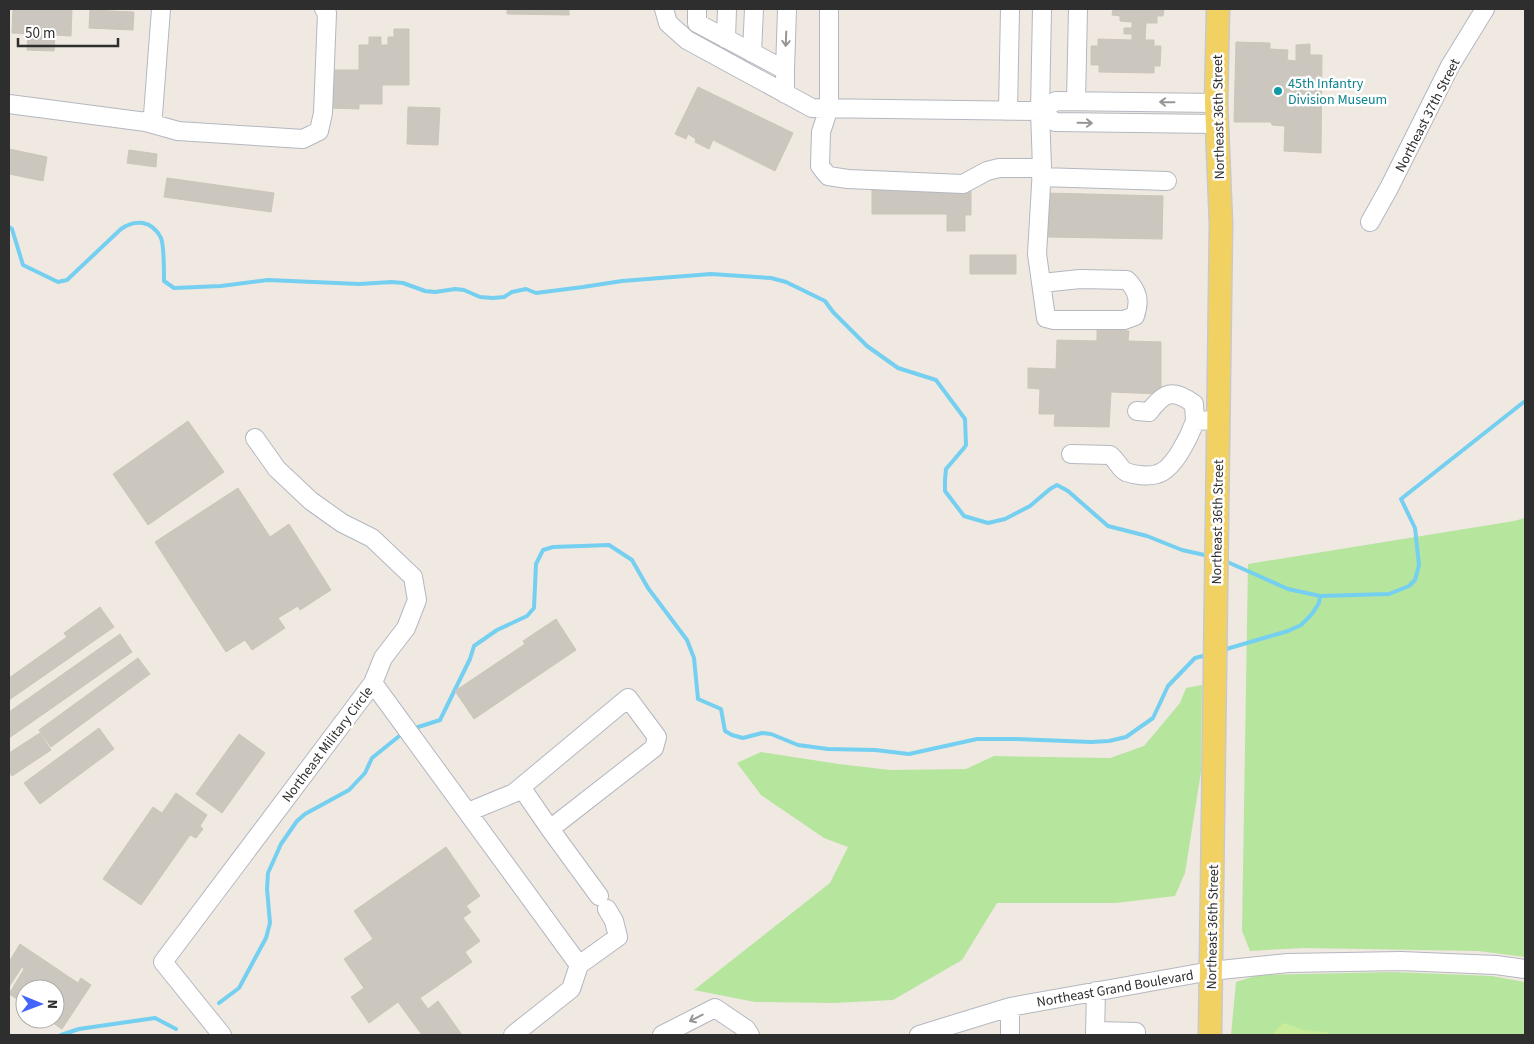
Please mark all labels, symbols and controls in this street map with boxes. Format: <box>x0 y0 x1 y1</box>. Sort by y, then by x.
scale bar <box>18 15 118 47</box>
text: 50 m <box>25 23 55 44</box>
one-way arrow <box>781 31 791 47</box>
street label: Northeast 36th Street <box>1208 54 1230 180</box>
street label: Northeast 37th Street <box>1391 55 1465 176</box>
place label: 45th Infantry Division Museum <box>1288 74 1387 110</box>
marker: 45th Infantry Division Museum <box>1272 85 1284 97</box>
one-way arrow <box>1159 98 1175 107</box>
one-way arrow <box>1077 118 1093 127</box>
street label: Northeast 36th Street <box>1207 459 1229 585</box>
street label: Northeast Military Circle <box>278 682 378 807</box>
street label: Northeast 36th Street <box>1202 864 1224 990</box>
street label: Northeast Grand Boulevard <box>1035 965 1195 1013</box>
north arrow <box>15 979 65 1029</box>
text: N <box>42 999 62 1009</box>
one-way arrow <box>689 1014 704 1023</box>

